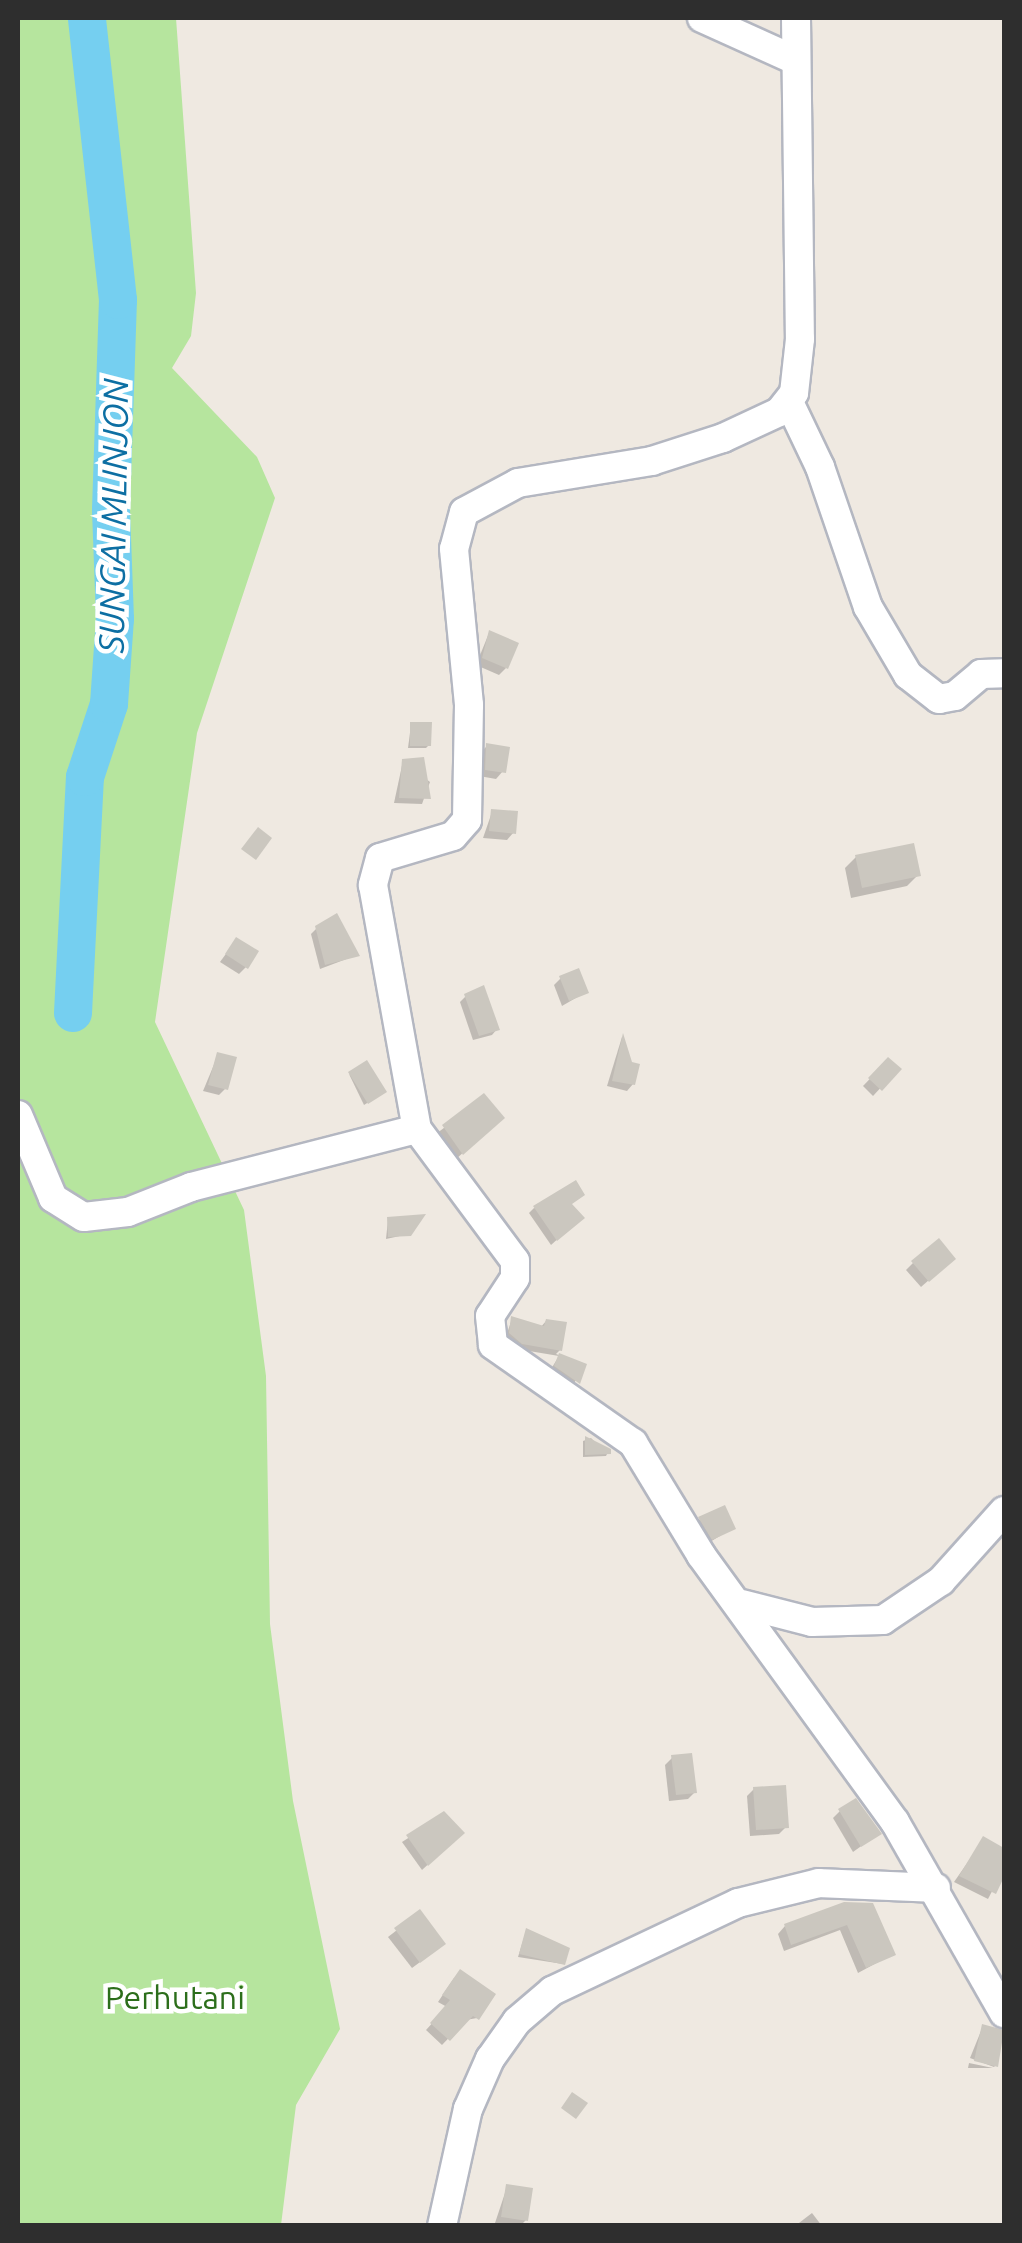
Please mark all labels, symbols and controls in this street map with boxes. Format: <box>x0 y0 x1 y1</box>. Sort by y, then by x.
water label: SUNGAI MLINJON <box>90 379 136 653</box>
park label: Perhutani <box>105 1978 245 2016</box>

